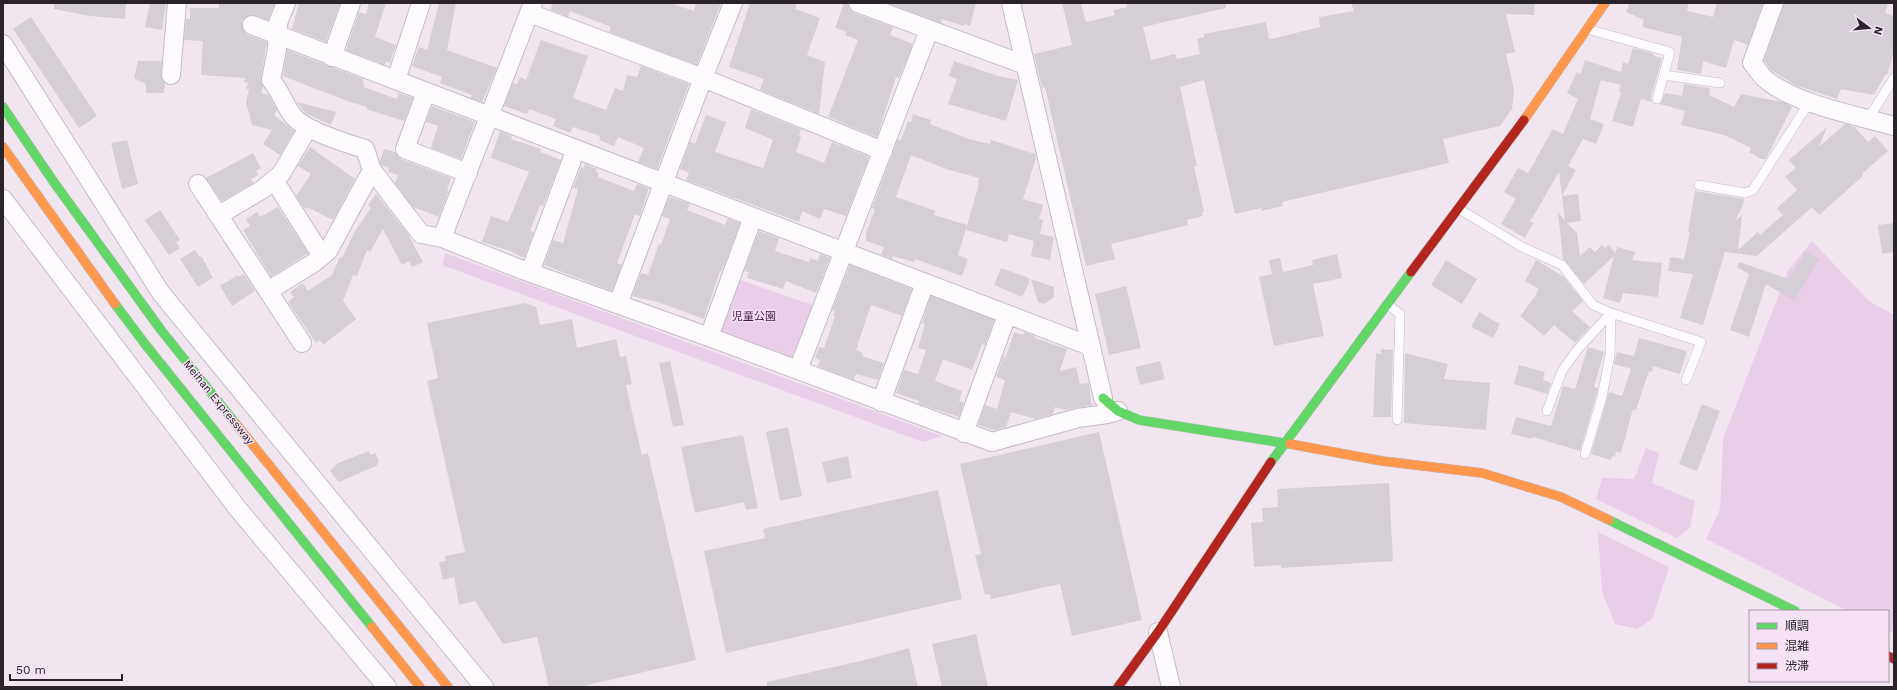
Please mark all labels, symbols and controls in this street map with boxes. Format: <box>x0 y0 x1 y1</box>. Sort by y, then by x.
north arrow <box>1849 8 1889 48</box>
text: N <box>1871 25 1886 36</box>
park label: 児童公園 <box>732 310 776 323</box>
street label: Meihan Expressway <box>181 358 257 447</box>
legend <box>1749 610 1889 682</box>
text: 順調 <box>1785 619 1809 633</box>
text: 混雑 <box>1785 639 1809 653</box>
scale bar <box>10 656 122 682</box>
text: 渋滞 <box>1785 659 1809 673</box>
text: 50 m <box>16 663 46 677</box>

